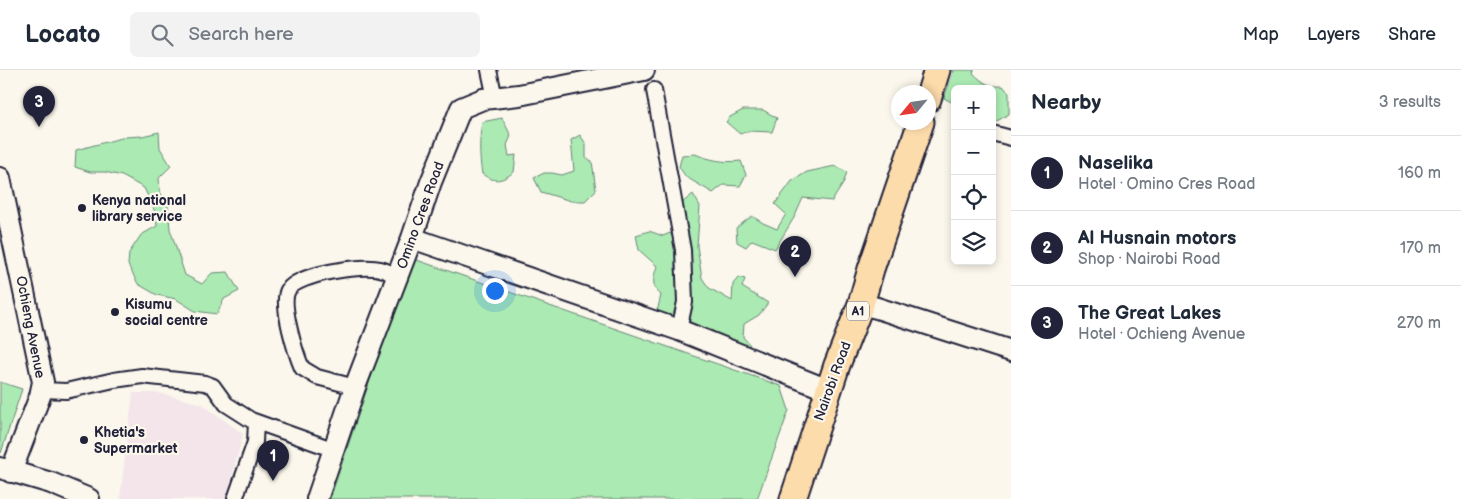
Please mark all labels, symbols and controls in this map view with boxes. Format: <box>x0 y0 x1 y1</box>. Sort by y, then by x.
search box <box>130 12 480 57</box>
text: Locato <box>25 20 100 49</box>
icon: search <box>148 21 176 49</box>
text: Search here <box>188 23 294 46</box>
text: Map <box>1243 24 1279 45</box>
text: Layers <box>1307 24 1360 45</box>
text: Share <box>1388 24 1436 45</box>
north arrow <box>891 85 936 130</box>
map controls <box>951 85 996 265</box>
button: + <box>951 85 996 130</box>
pin: 3 <box>23 86 55 127</box>
text: Nearby <box>1031 90 1101 115</box>
text: 3 results <box>1379 93 1441 112</box>
button: − <box>951 130 996 175</box>
text: Naselika <box>1078 152 1153 175</box>
street label: Omino Cres Road <box>393 159 448 271</box>
text: 1 <box>1044 164 1050 183</box>
text: 160 m <box>1398 164 1441 183</box>
button: locate <box>951 175 996 220</box>
text: Hotel · Omino Cres Road <box>1078 175 1255 194</box>
place label: Kenya national library service <box>92 192 186 225</box>
marker: Kenya national library service <box>76 202 88 214</box>
button: layers <box>951 220 996 265</box>
text: Al Husnain motors <box>1078 227 1236 250</box>
pin: 2 <box>779 236 811 277</box>
text: 2 <box>1042 239 1052 258</box>
text: 170 m <box>1400 239 1441 258</box>
text: Shop · Nairobi Road <box>1078 250 1220 269</box>
street label: Ochieng Avenue <box>12 274 49 380</box>
your location <box>482 278 508 304</box>
place label: Kisumu social centre <box>125 296 208 329</box>
road number: A1 <box>847 302 869 320</box>
text: The Great Lakes <box>1078 302 1221 325</box>
marker: Kisumu social centre <box>109 306 121 318</box>
text: 3 <box>1042 314 1052 333</box>
text: 270 m <box>1397 314 1441 333</box>
text: Hotel · Ochieng Avenue <box>1078 325 1245 344</box>
street label: Nairobi Road <box>810 339 855 423</box>
place label: Khetia's Supermarket <box>94 424 178 457</box>
marker: Khetia's Supermarket <box>78 434 90 446</box>
pin: 1 <box>257 440 289 481</box>

